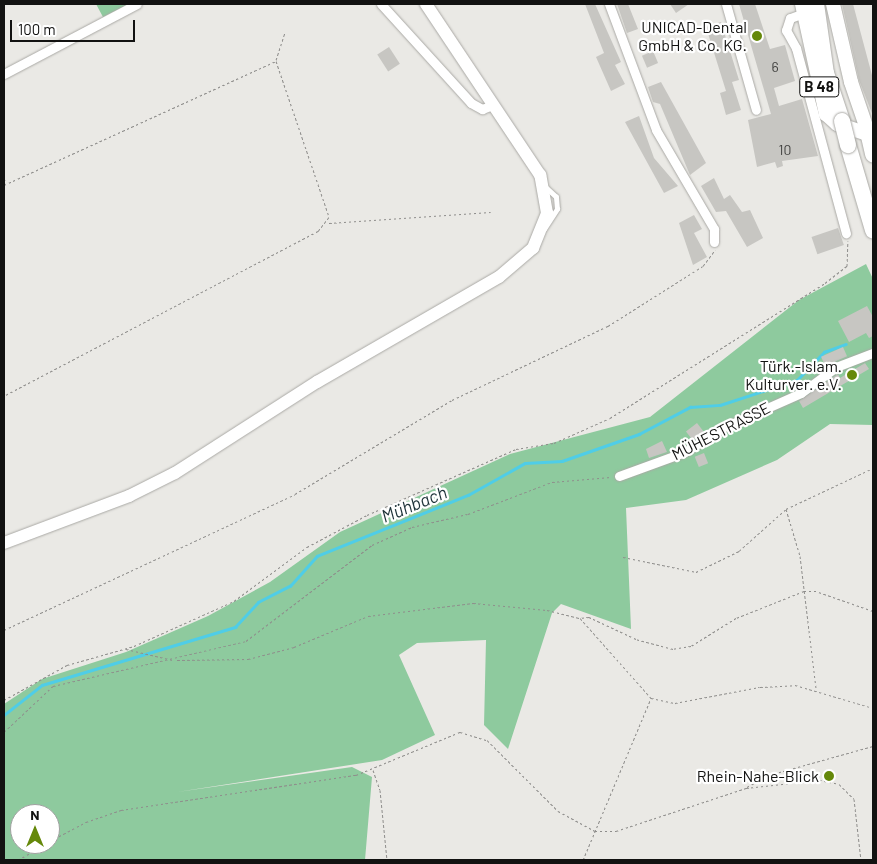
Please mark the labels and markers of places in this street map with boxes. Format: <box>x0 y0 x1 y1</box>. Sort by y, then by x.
place label: UNICAD-Dental GmbH & Co. KG. <box>638 17 747 55</box>
marker: UNICAD-Dental GmbH & Co. KG. <box>751 30 763 42</box>
place label: Türk.-Islam. Kulturver. e.V. <box>745 356 842 394</box>
marker: Türk.-Islam. Kulturver. e.V. <box>846 369 858 381</box>
place label: Rhein-Nahe-Blick <box>697 766 819 786</box>
marker: Rhein-Nahe-Blick <box>823 770 835 782</box>

